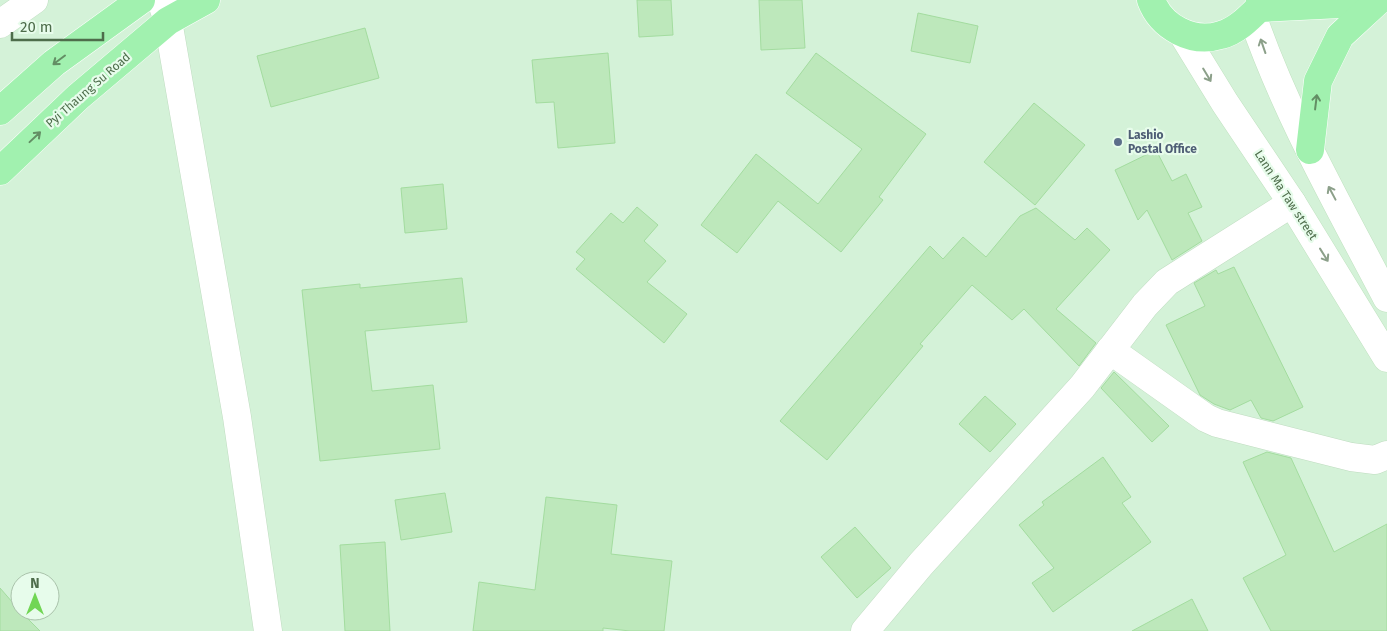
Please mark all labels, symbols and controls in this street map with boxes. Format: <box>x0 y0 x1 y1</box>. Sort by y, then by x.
scale bar <box>12 10 104 42</box>
text: 20 m <box>20 18 53 36</box>
one-way arrow <box>1257 39 1267 55</box>
street label: Pyi Thaung Su Road <box>43 50 133 130</box>
one-way arrow <box>53 54 66 65</box>
one-way arrow <box>1203 67 1213 81</box>
one-way arrow <box>1311 94 1321 110</box>
place label: Lashio Postal Office <box>1128 128 1197 156</box>
one-way arrow <box>29 131 42 143</box>
marker: Lashio Postal Office <box>1112 136 1124 148</box>
street label: Lann Ma Taw street <box>1252 148 1321 243</box>
one-way arrow <box>1327 186 1336 201</box>
one-way arrow <box>1320 248 1330 262</box>
north arrow <box>10 571 60 621</box>
text: N <box>30 575 40 592</box>

